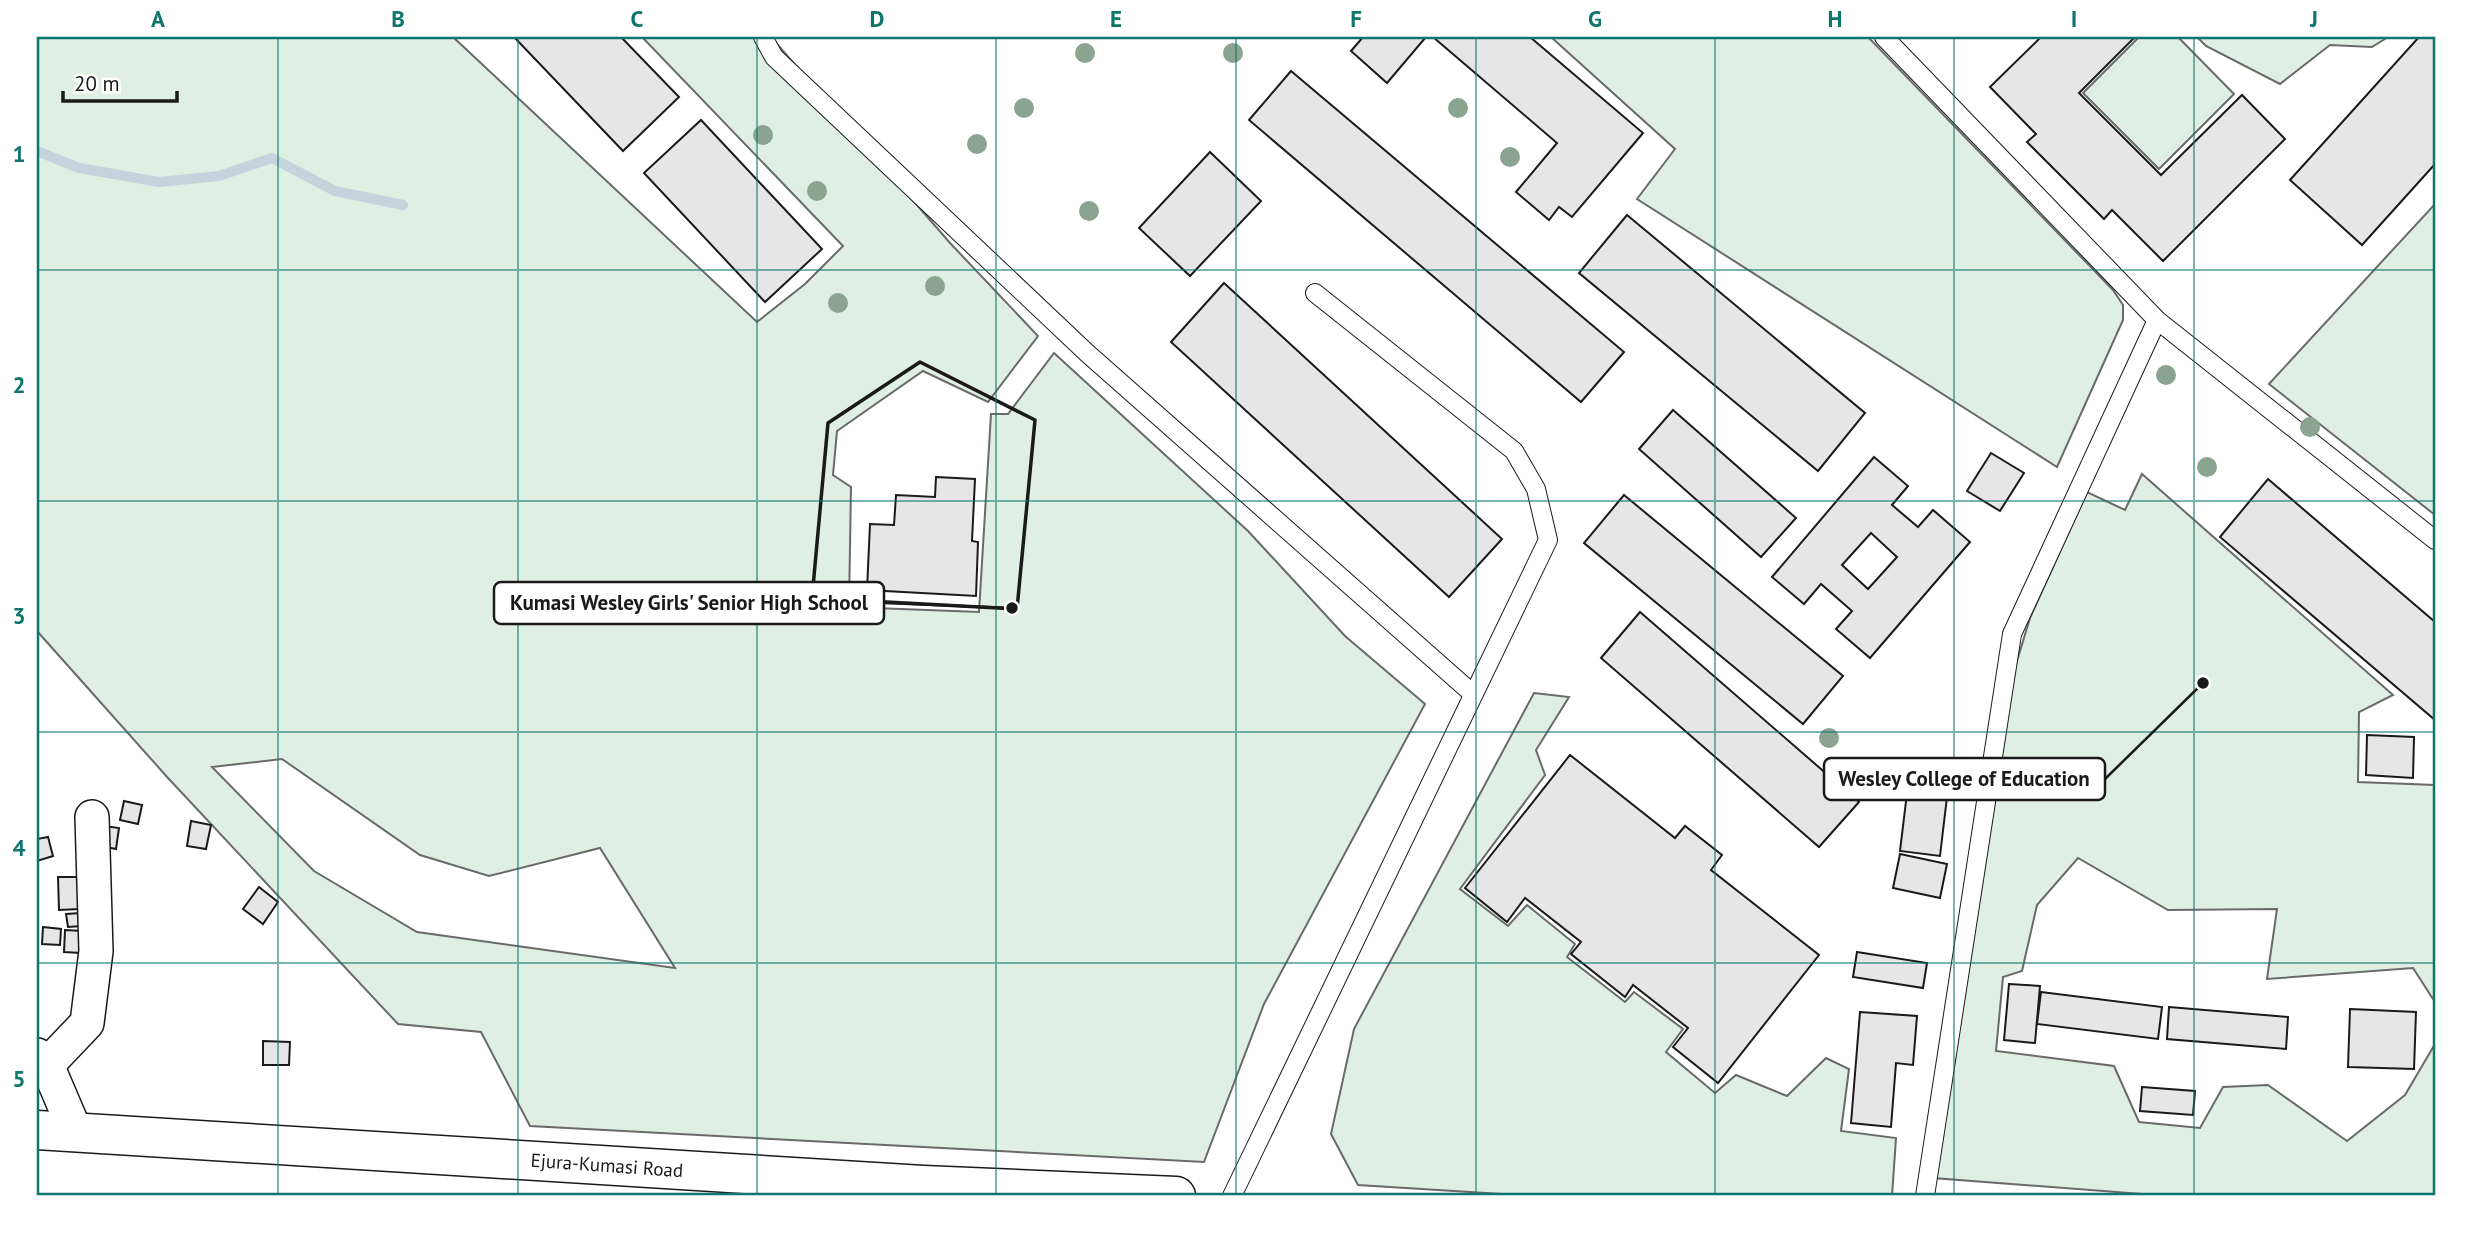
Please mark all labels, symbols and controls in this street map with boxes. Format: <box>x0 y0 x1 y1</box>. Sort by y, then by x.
text: A <box>151 4 165 33</box>
text: B <box>391 4 405 33</box>
text: C <box>631 4 644 33</box>
text: D <box>870 4 884 33</box>
text: E <box>1110 4 1122 33</box>
text: F <box>1350 4 1362 33</box>
text: G <box>1588 4 1602 33</box>
text: H <box>1828 4 1842 33</box>
text: I <box>2071 4 2077 33</box>
text: J <box>2309 4 2318 33</box>
scale bar <box>63 60 177 104</box>
text: 20 m <box>74 70 120 97</box>
text: 1 <box>12 139 26 168</box>
text: 2 <box>12 370 26 399</box>
callout: Kumasi Wesley Girls' Senior High School <box>494 582 884 624</box>
text: Kumasi Wesley Girls' Senior High School <box>510 589 869 616</box>
text: 3 <box>12 601 26 630</box>
callout: Wesley College of Education <box>1824 758 2105 800</box>
text: Wesley College of Education <box>1838 765 2090 792</box>
text: 4 <box>12 833 26 862</box>
text: 5 <box>12 1064 26 1093</box>
street label: Ejura-Kumasi Road <box>530 1148 684 1182</box>

